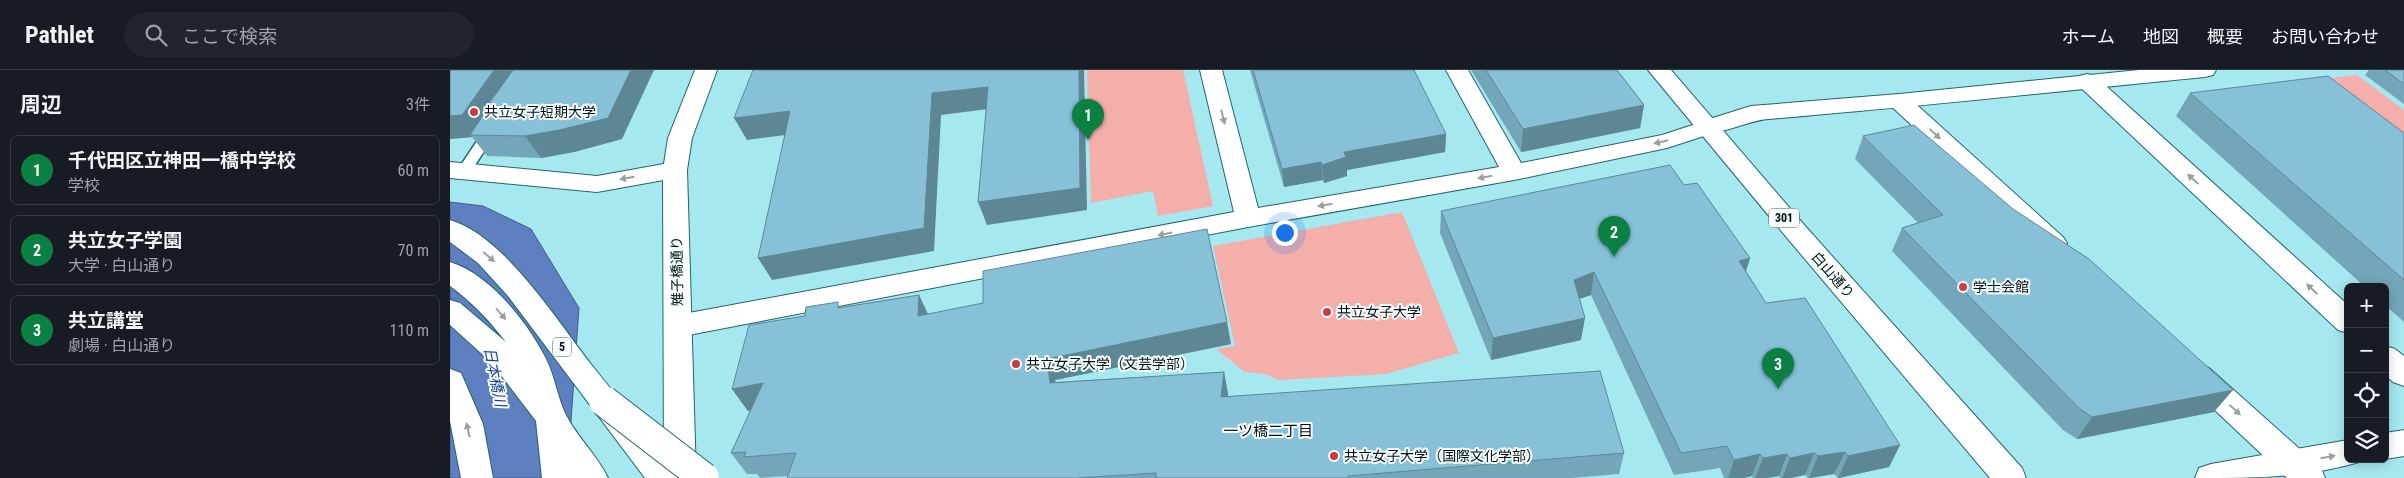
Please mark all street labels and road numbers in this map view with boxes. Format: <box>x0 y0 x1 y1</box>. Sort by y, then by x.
road number: 301 <box>1769 208 1799 228</box>
street label: 雉子橋通り <box>668 236 686 306</box>
street label: 白山通り <box>1809 249 1857 301</box>
road number: 5 <box>553 338 571 356</box>

